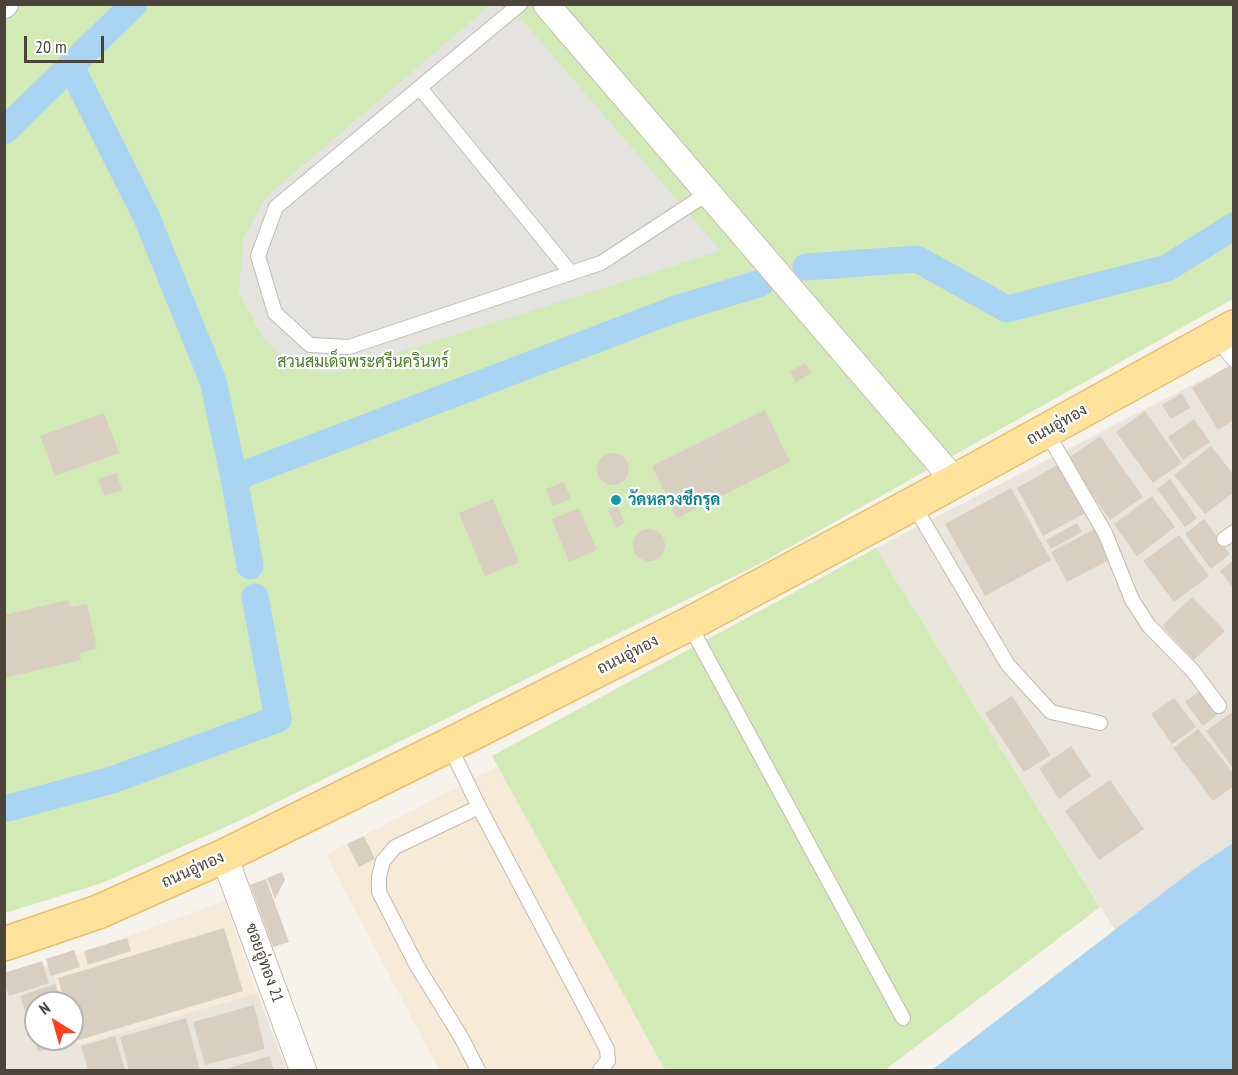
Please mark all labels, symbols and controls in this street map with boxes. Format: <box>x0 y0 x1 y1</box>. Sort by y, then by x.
scale bar <box>27 24 106 62</box>
text: 20 m <box>35 35 67 58</box>
park label: สวนสมเด็จพระศรีนครินทร์ <box>277 352 449 372</box>
street label: ถนนอู่ทอง <box>1023 401 1091 449</box>
place label: วัดหลวงชีกรุด <box>628 490 720 510</box>
marker: วัดหลวงชีกรุด <box>609 493 623 507</box>
street label: ถนนอู่ทอง <box>594 631 662 679</box>
street label: ถนนอู่ทอง <box>159 848 227 892</box>
street label: ซอยอู่ทอง 21 <box>241 921 287 1005</box>
north arrow <box>24 991 84 1051</box>
text: N <box>35 998 54 1019</box>

